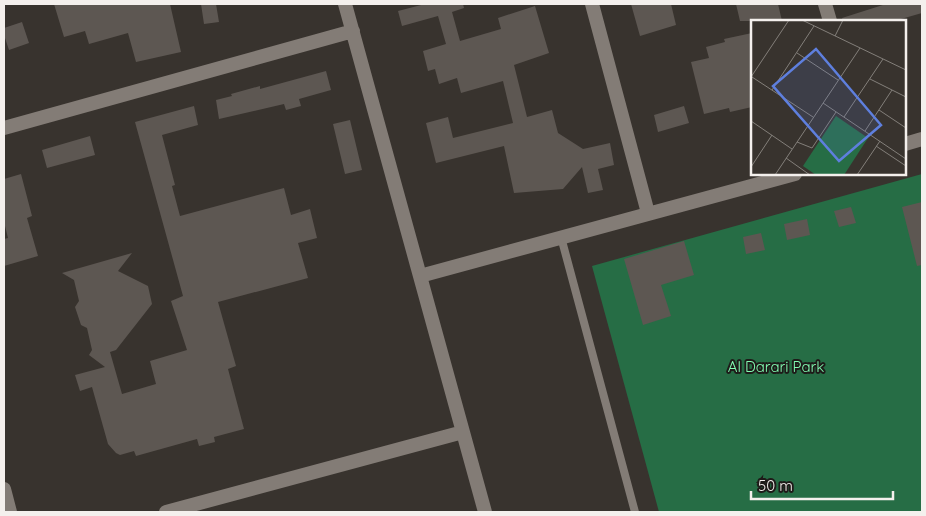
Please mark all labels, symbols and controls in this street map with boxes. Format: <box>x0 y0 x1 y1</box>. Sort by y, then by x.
inset map <box>751 20 906 175</box>
park label: Al Darari Park <box>728 357 824 376</box>
scale bar <box>751 468 894 500</box>
text: 50 m <box>758 476 793 495</box>

